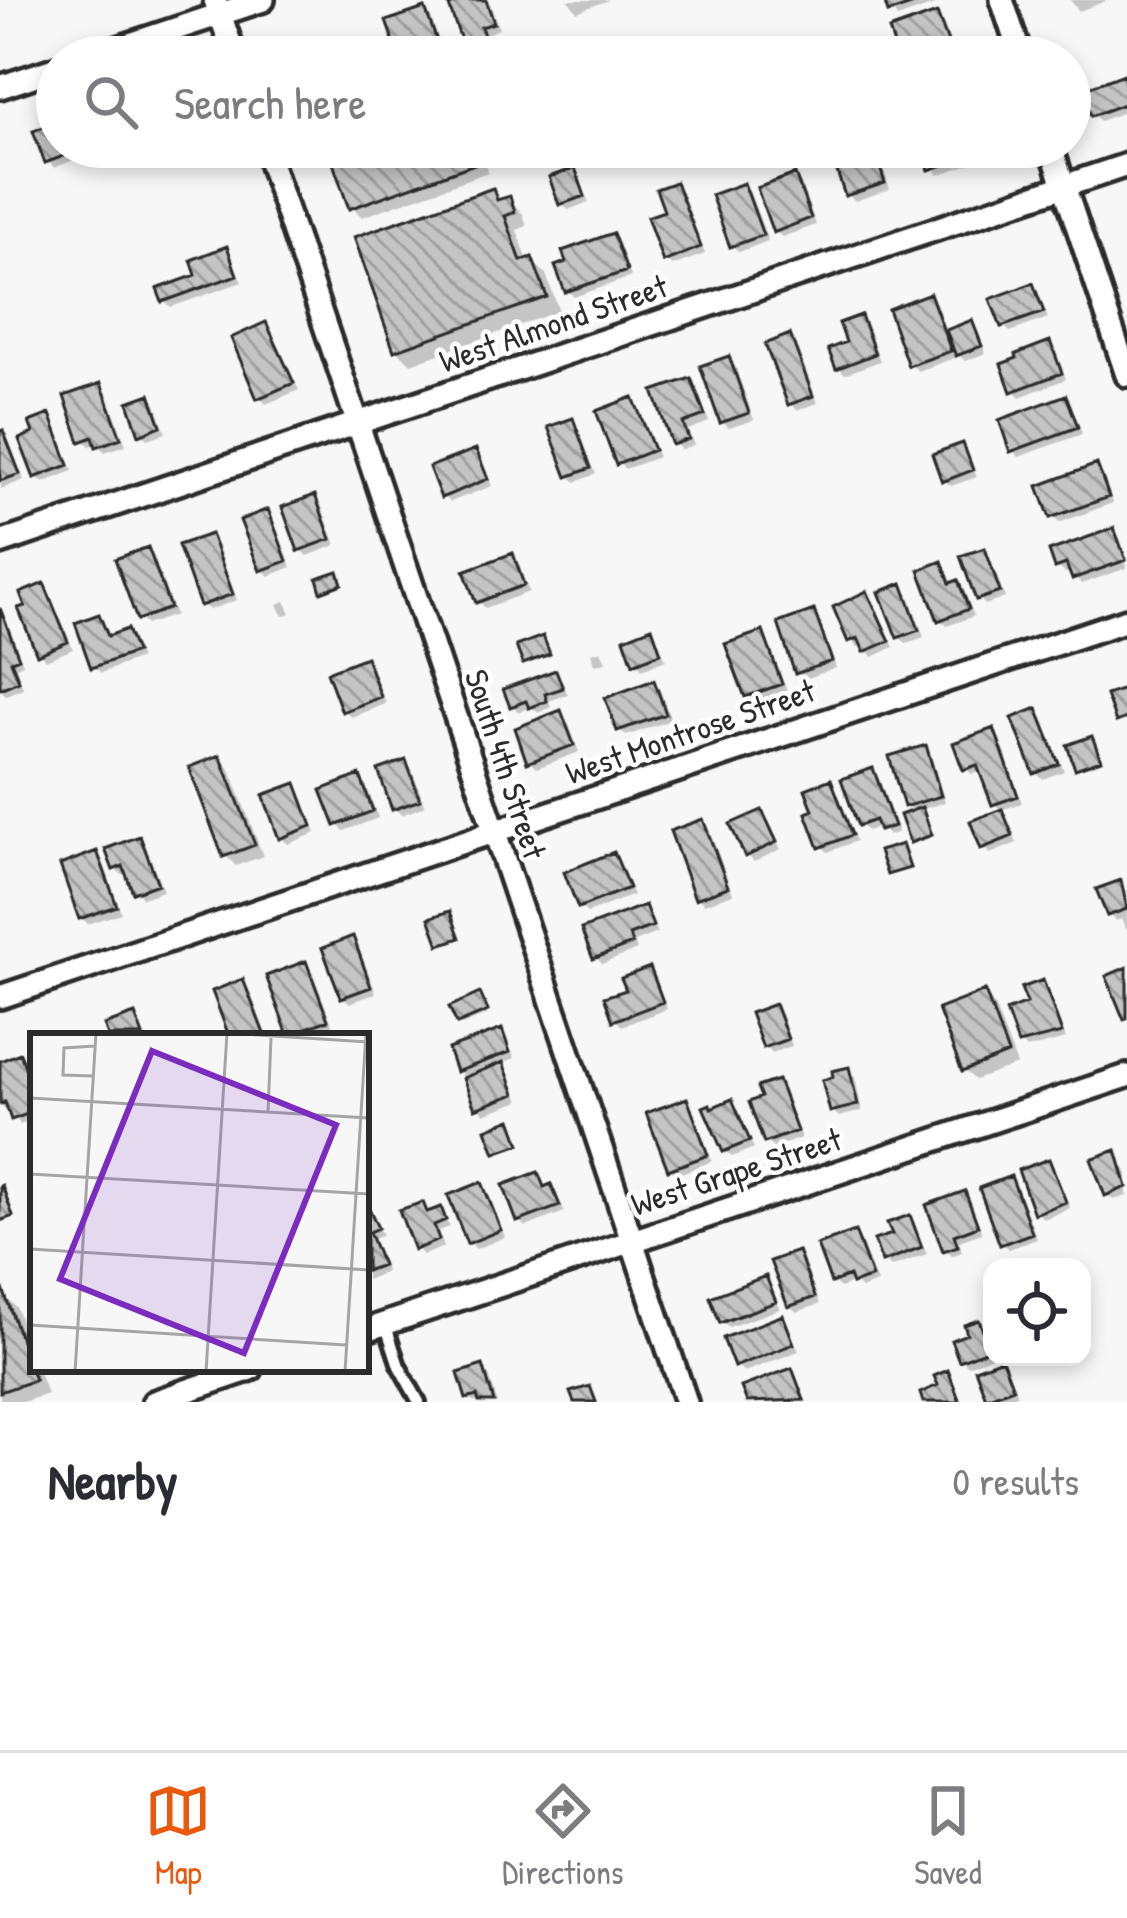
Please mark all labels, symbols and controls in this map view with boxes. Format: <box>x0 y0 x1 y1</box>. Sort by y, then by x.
search box <box>36 36 1091 168</box>
icon: search <box>78 69 144 135</box>
text: Search here <box>174 72 366 133</box>
street label: West Almond Street <box>433 263 673 383</box>
street label: South 4th Street <box>455 664 557 865</box>
street label: West Montrose Street <box>560 668 821 794</box>
inset map <box>30 1033 369 1372</box>
street label: West Grape Street <box>625 1116 848 1227</box>
map controls <box>983 1258 1091 1366</box>
button: locate <box>983 1258 1091 1366</box>
text: Nearby <box>48 1446 178 1515</box>
text: 0 results <box>953 1454 1079 1507</box>
tab: Map <box>145 1778 211 1894</box>
tab: Directions <box>502 1778 624 1894</box>
tab: Saved <box>914 1778 982 1894</box>

